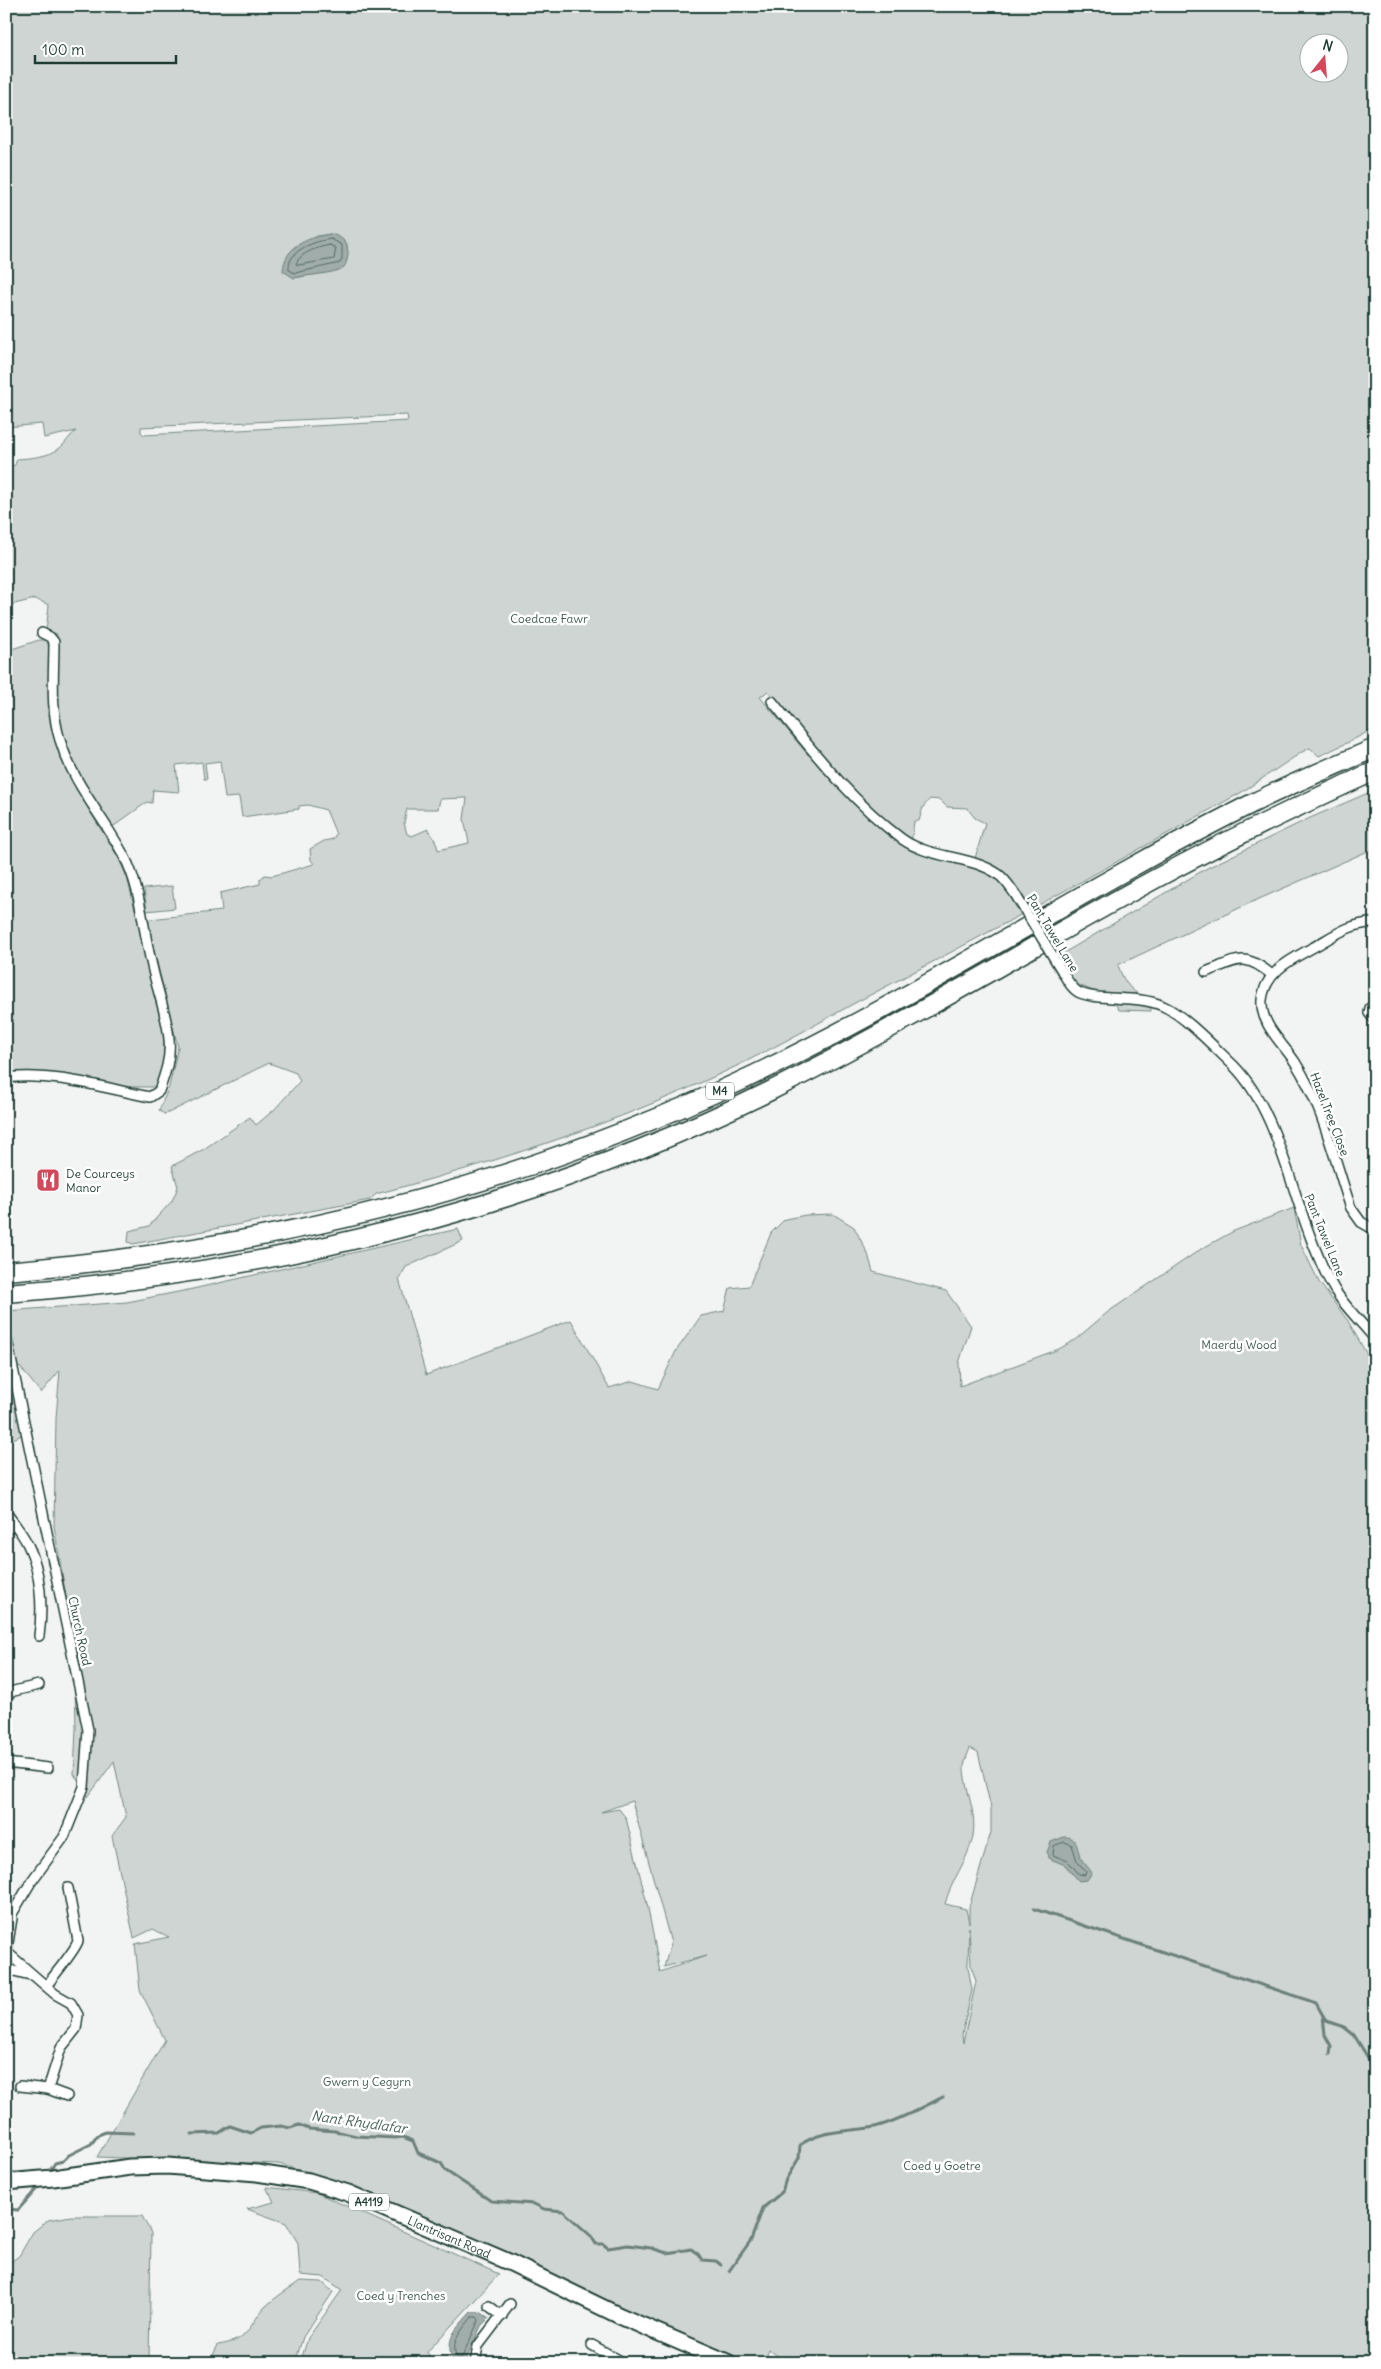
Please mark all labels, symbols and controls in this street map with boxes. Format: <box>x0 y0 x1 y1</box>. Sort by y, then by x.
scale bar <box>35 32 176 64</box>
north arrow <box>1298 32 1348 82</box>
text: N <box>1321 36 1335 56</box>
text: 100 m <box>42 40 84 59</box>
park label: Coedcae Fawr <box>510 611 588 626</box>
street label: Pant Tawel Lane <box>1024 891 1082 975</box>
street label: Hazel Tree Close <box>1307 1070 1353 1158</box>
road number: M4 <box>706 1082 734 1100</box>
place label: De Courceys Manor <box>66 1166 135 1195</box>
restaurant icon: De Courceys Manor <box>35 1167 61 1193</box>
street label: Pant Tawel Lane <box>1302 1191 1348 1279</box>
park label: Maerdy Wood <box>1201 1337 1277 1352</box>
street label: Church Road <box>65 1595 95 1667</box>
park label: Gwern y Cegyrn <box>323 2074 411 2089</box>
water label: Nant Rhydlafar <box>310 2106 410 2138</box>
park label: Coed y Goetre <box>903 2158 981 2173</box>
road number: A4119 <box>349 2194 389 2210</box>
street label: Llantrisant Road <box>406 2212 493 2261</box>
park label: Coed y Trenches <box>357 2288 445 2303</box>

